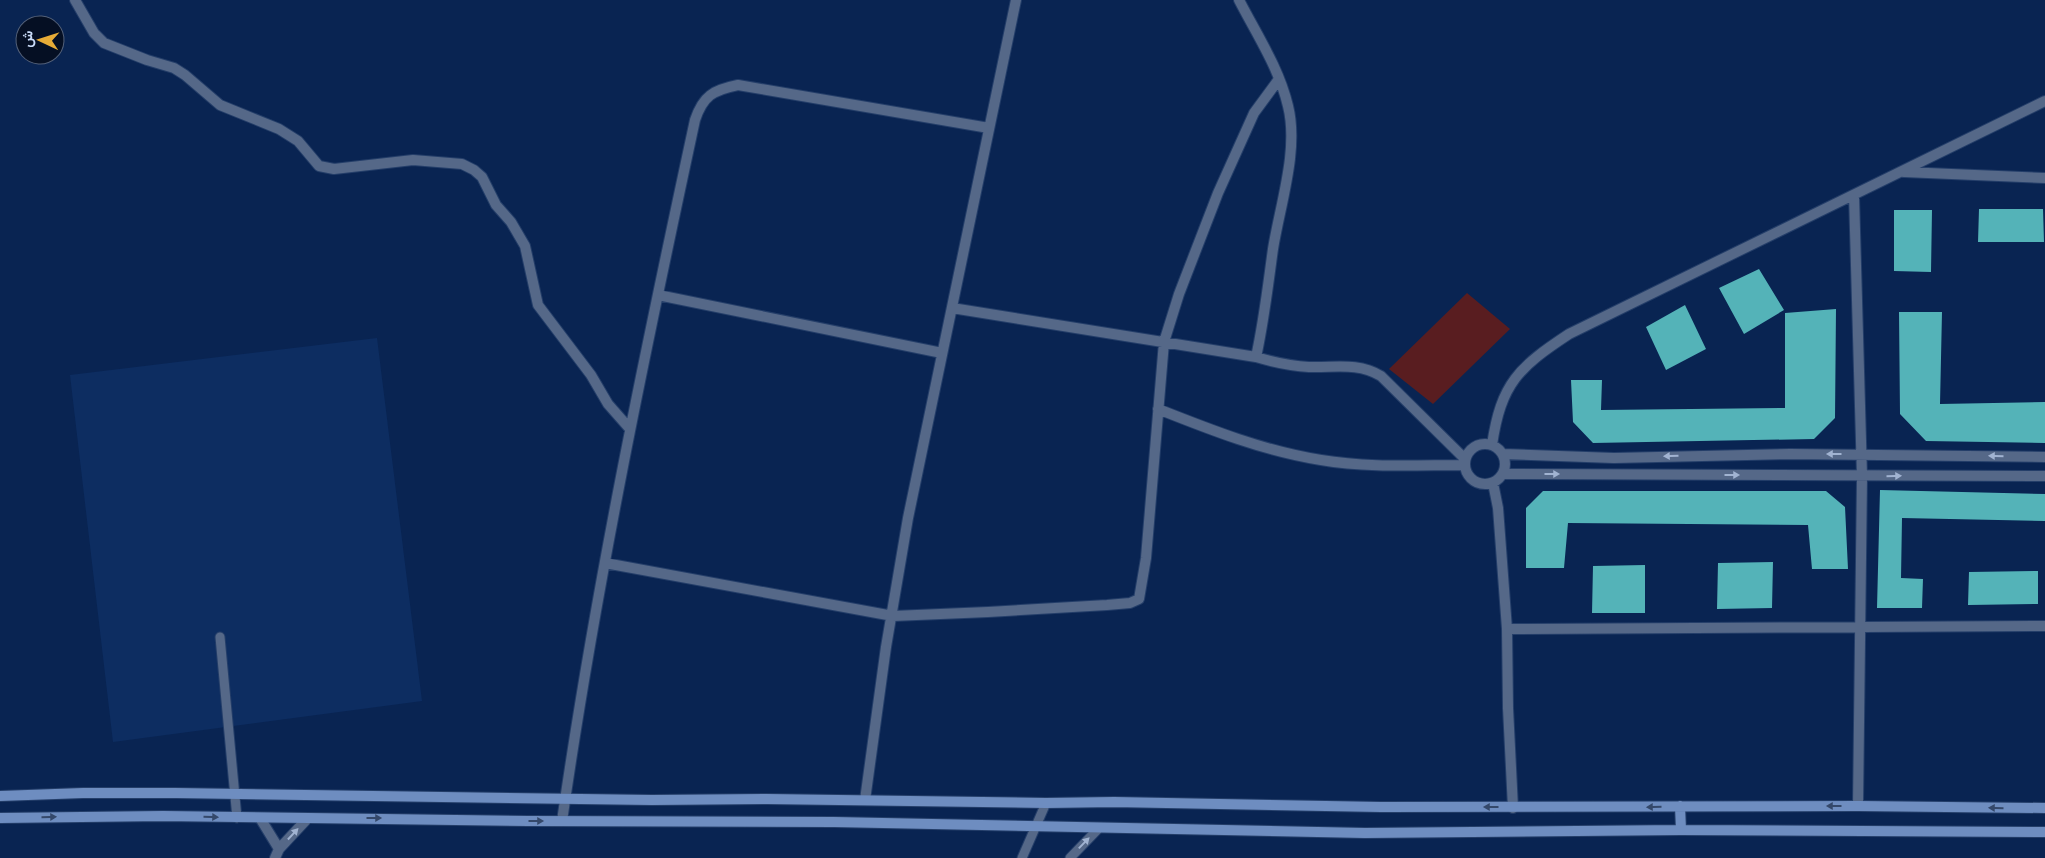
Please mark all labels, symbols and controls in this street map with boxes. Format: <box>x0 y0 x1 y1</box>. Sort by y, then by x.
north arrow <box>15 15 65 65</box>
text: ش <box>17 30 37 48</box>
one-way arrow <box>1826 450 1842 458</box>
one-way arrow <box>1663 452 1679 460</box>
one-way arrow <box>1988 452 2004 460</box>
one-way arrow <box>1544 470 1560 478</box>
one-way arrow <box>1724 472 1740 480</box>
one-way arrow <box>1887 472 1903 480</box>
one-way arrow <box>1826 802 1842 810</box>
one-way arrow <box>1483 803 1499 811</box>
one-way arrow <box>1646 803 1662 811</box>
one-way arrow <box>1988 804 2004 812</box>
one-way arrow <box>41 813 57 821</box>
one-way arrow <box>203 813 219 821</box>
one-way arrow <box>366 814 382 822</box>
one-way arrow <box>528 817 544 825</box>
one-way arrow <box>287 828 299 840</box>
one-way arrow <box>1078 837 1090 849</box>

